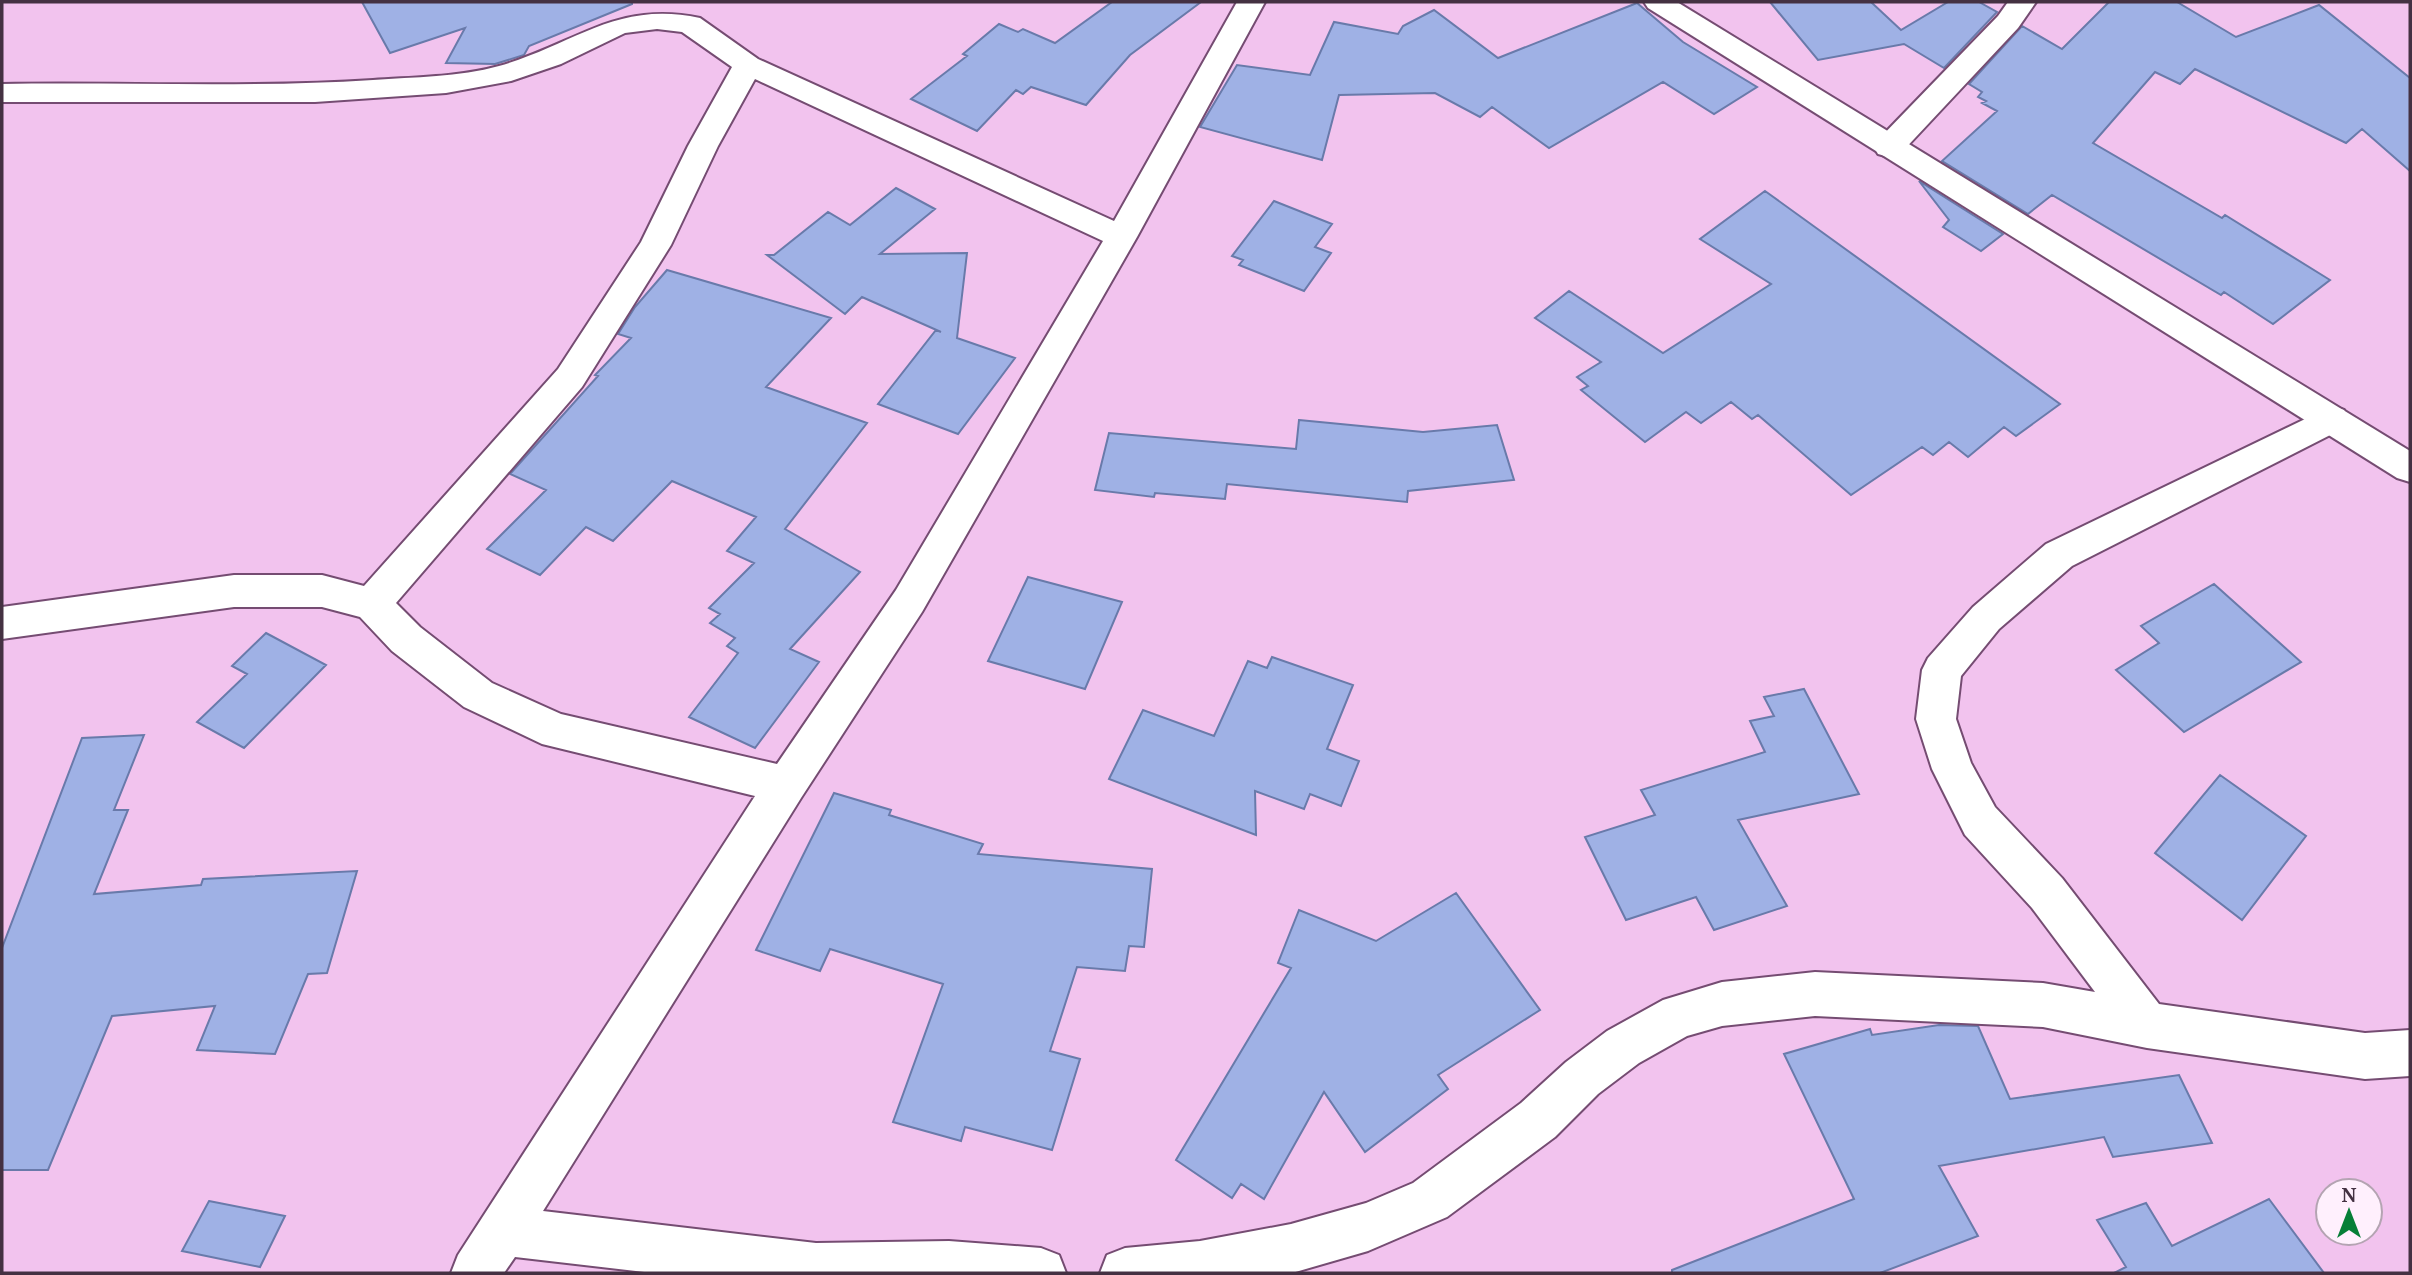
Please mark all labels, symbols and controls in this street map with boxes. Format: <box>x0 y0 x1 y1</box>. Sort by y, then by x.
north arrow <box>2314 1177 2384 1247</box>
text: N <box>2342 1182 2357 1208</box>

